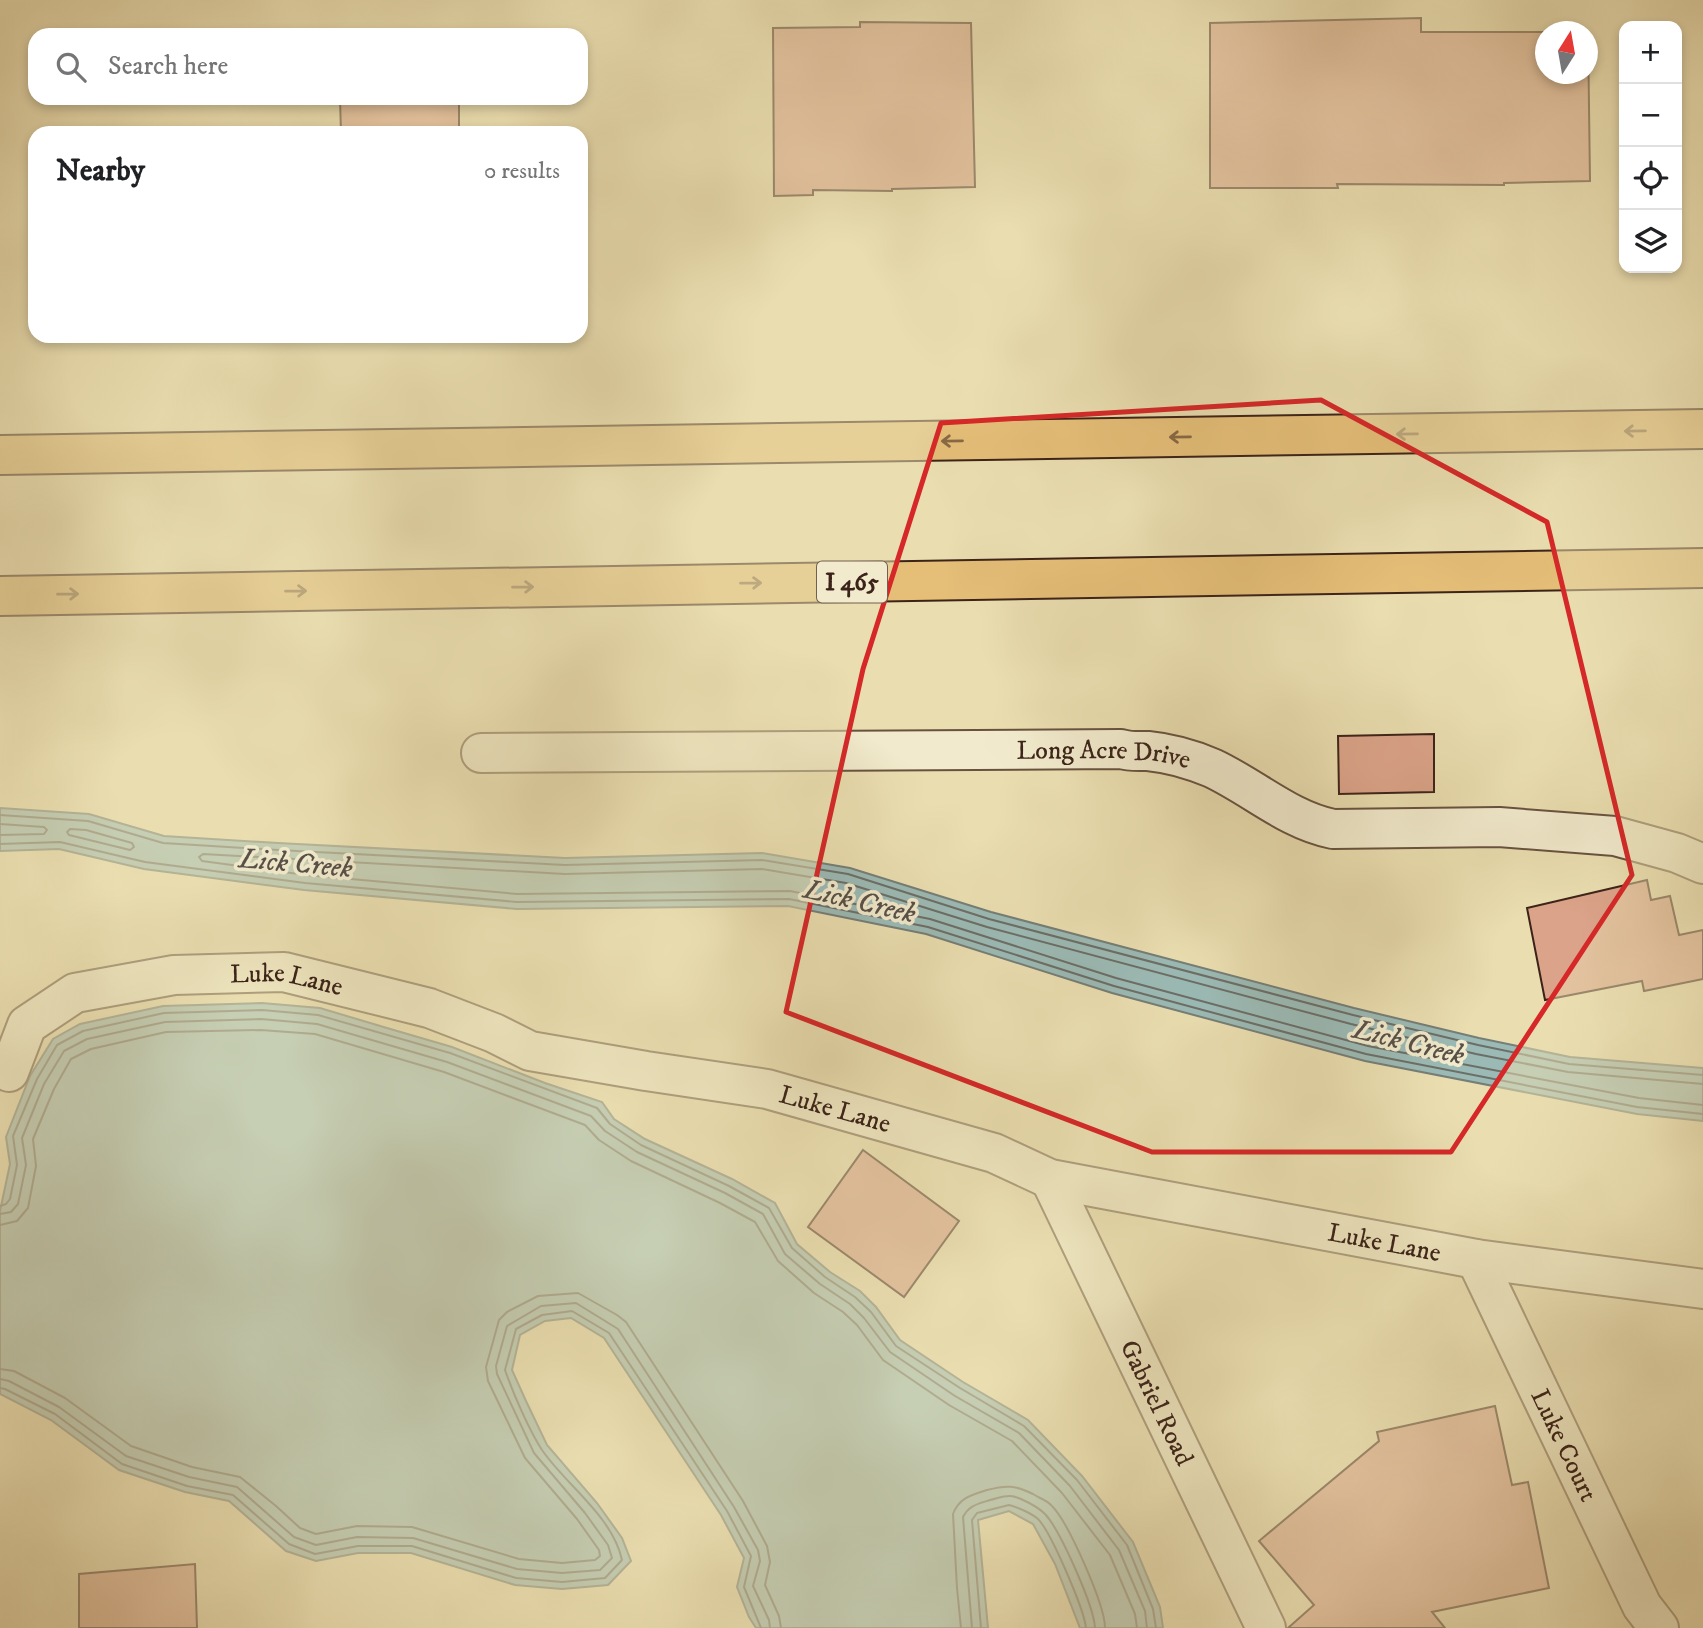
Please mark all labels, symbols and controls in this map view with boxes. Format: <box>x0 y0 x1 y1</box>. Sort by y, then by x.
north arrow <box>1535 21 1598 84</box>
map controls <box>1619 21 1682 273</box>
button: + <box>1619 21 1682 84</box>
search box <box>28 28 588 105</box>
icon: search <box>52 48 90 86</box>
text: Search here <box>108 50 228 83</box>
button: − <box>1619 84 1682 147</box>
button: locate <box>1619 147 1682 210</box>
text: Nearby <box>56 153 145 190</box>
text: 0 results <box>484 157 560 186</box>
button: layers <box>1619 210 1682 273</box>
one-way arrow <box>1624 424 1647 437</box>
one-way arrow <box>1396 427 1419 441</box>
one-way arrow <box>1169 431 1192 444</box>
one-way arrow <box>941 434 964 448</box>
road number: I 465 <box>817 562 887 602</box>
one-way arrow <box>739 577 762 590</box>
one-way arrow <box>511 580 534 594</box>
one-way arrow <box>284 584 307 598</box>
one-way arrow <box>56 588 79 601</box>
street label: Long Acre Drive <box>1016 734 1195 777</box>
water label: Lick Creek <box>236 841 354 886</box>
water label: Lick Creek <box>798 871 919 931</box>
street label: Luke Lane <box>230 957 346 1004</box>
water label: Lick Creek <box>1347 1011 1468 1073</box>
street label: Luke Lane <box>775 1078 894 1141</box>
street label: Luke Lane <box>1325 1217 1444 1270</box>
street label: Gabriel Road <box>1112 1335 1200 1471</box>
street label: Luke Court <box>1523 1384 1605 1507</box>

